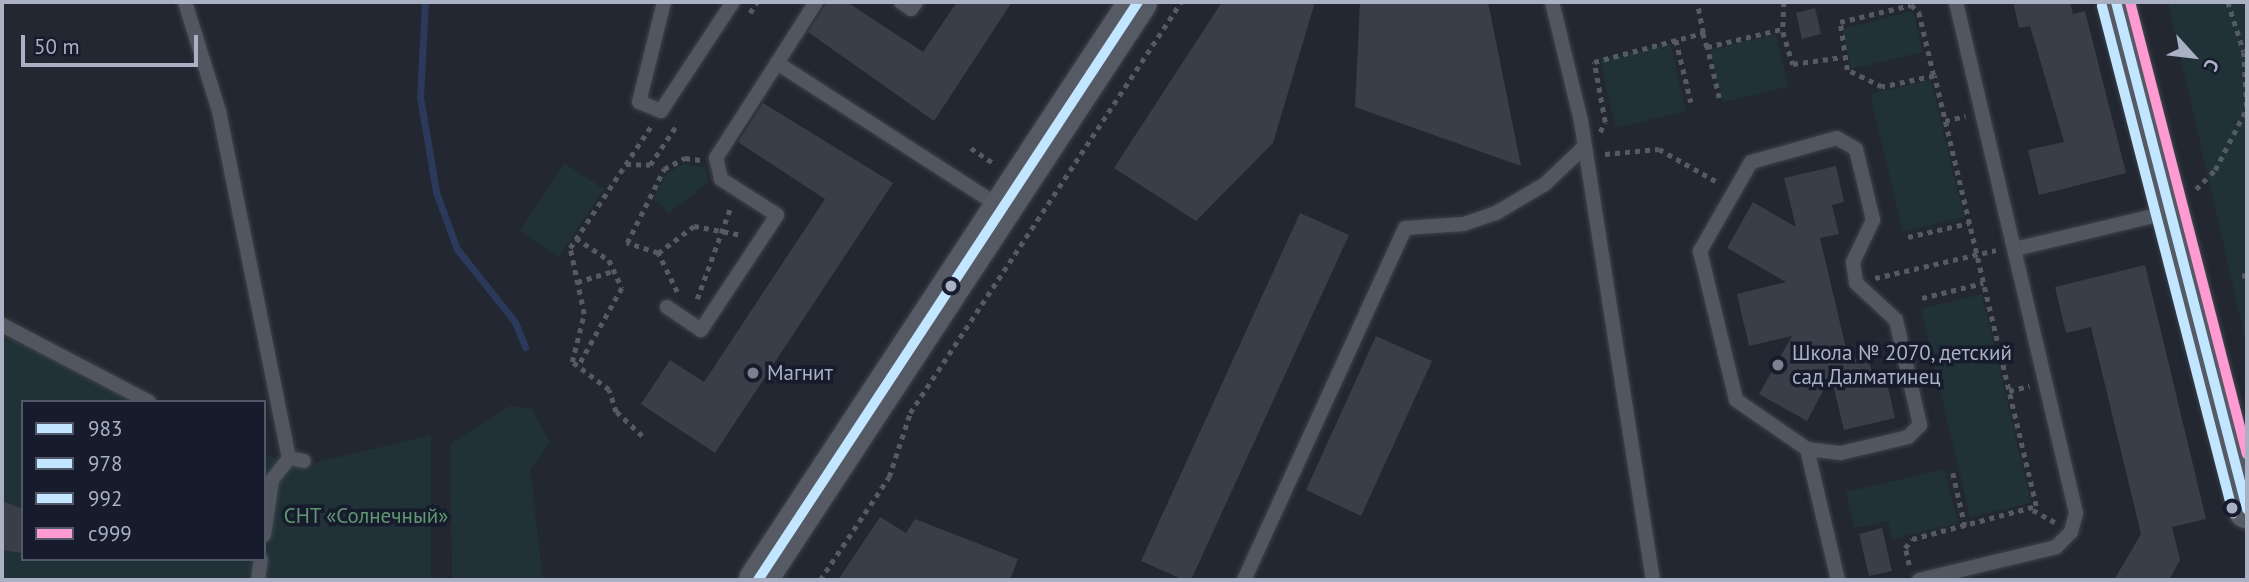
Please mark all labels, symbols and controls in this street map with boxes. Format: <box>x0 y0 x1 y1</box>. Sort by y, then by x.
scale bar <box>24 21 201 65</box>
north arrow <box>2158 21 2228 91</box>
text: 50 m <box>34 33 80 60</box>
text: С <box>2199 55 2225 76</box>
unlabelled marker <box>944 279 958 293</box>
place label: Школа № 2070, детский сад Далматинец <box>1792 340 2014 390</box>
marker: Школа № 2070, детский сад Далматинец <box>1770 357 1786 373</box>
place label: Магнит <box>767 360 833 386</box>
marker: Магнит <box>745 365 761 381</box>
legend <box>21 400 266 561</box>
text: 983 <box>88 415 122 442</box>
text: 978 <box>88 450 122 477</box>
text: 992 <box>88 485 122 512</box>
unlabelled marker <box>2225 501 2239 515</box>
park label: СНТ «Солнечный» <box>283 503 449 529</box>
text: с999 <box>88 520 132 547</box>

